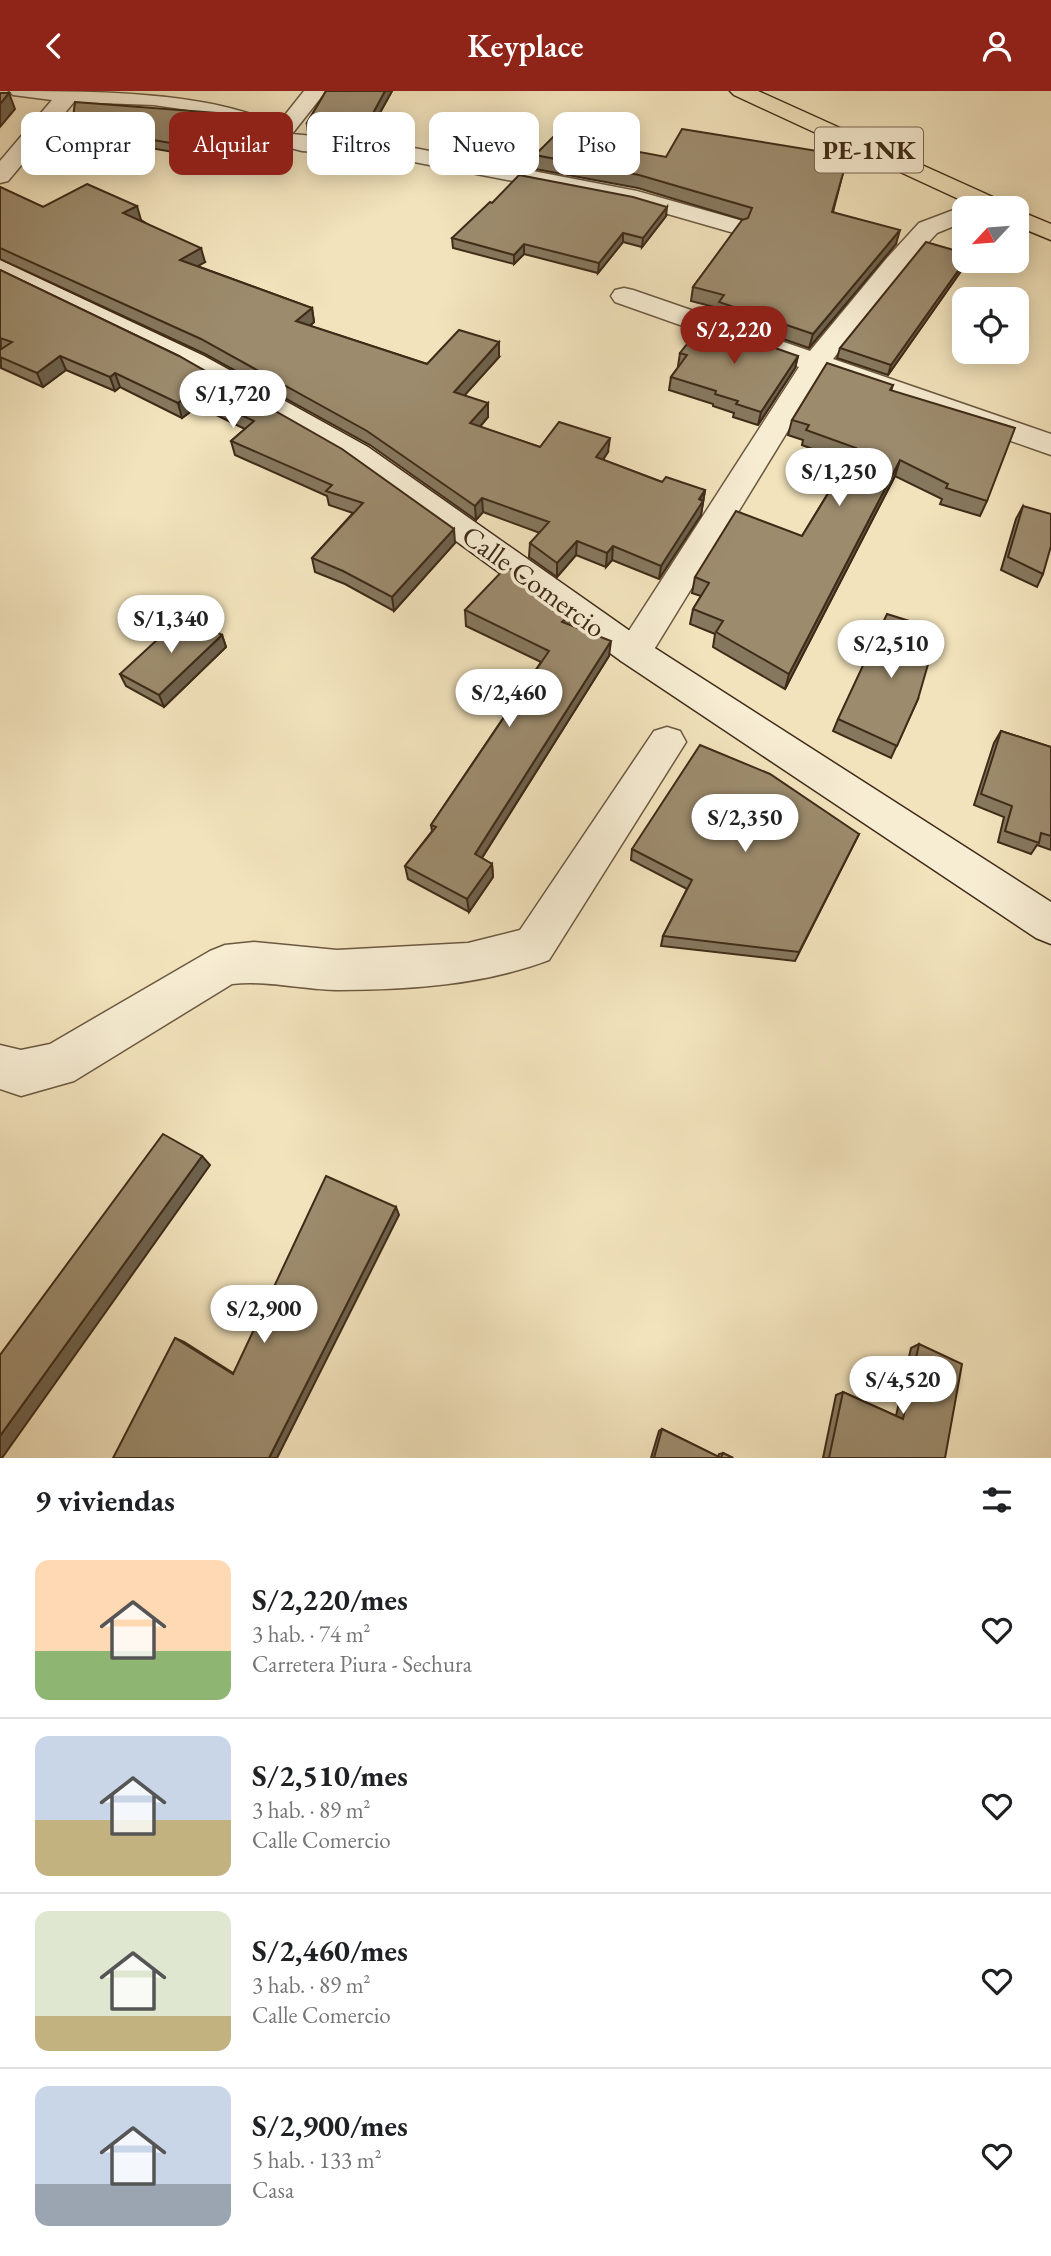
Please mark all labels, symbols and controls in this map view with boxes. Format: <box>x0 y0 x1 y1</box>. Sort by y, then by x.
text: Keyplace <box>467 25 584 67</box>
icon: back <box>35 27 73 65</box>
icon: person <box>978 27 1016 65</box>
chip: Comprar <box>21 112 155 175</box>
chip: Alquilar <box>169 112 293 175</box>
chip: Filtros <box>307 112 415 175</box>
chip: Nuevo <box>429 112 539 175</box>
chip: Piso <box>553 112 640 175</box>
road number: PE-1NK <box>815 127 923 173</box>
north arrow <box>952 196 1029 273</box>
map controls <box>952 196 1029 364</box>
button: locate <box>952 287 1029 364</box>
pin: S/2,220 <box>669 307 799 366</box>
text: S/2,220 <box>696 314 772 344</box>
pin: S/1,720 <box>168 371 298 430</box>
text: S/1,720 <box>195 378 271 408</box>
pin: S/1,250 <box>774 449 904 508</box>
text: S/1,250 <box>801 456 877 486</box>
street label: Calle Comercio <box>455 517 613 645</box>
pin: S/1,340 <box>106 595 236 655</box>
text: S/1,340 <box>133 603 209 633</box>
pin: S/2,510 <box>826 621 956 680</box>
text: S/2,510 <box>853 628 929 658</box>
pin: S/2,460 <box>444 669 574 729</box>
text: S/2,460 <box>471 677 547 707</box>
pin: S/2,350 <box>680 795 810 854</box>
text: S/2,350 <box>707 802 783 832</box>
pin: S/2,900 <box>199 1285 329 1345</box>
text: S/2,900 <box>226 1293 302 1323</box>
pin: S/4,520 <box>838 1357 968 1416</box>
text: S/4,520 <box>865 1364 941 1394</box>
text: 9 viviendas <box>35 1481 175 1520</box>
icon: filters <box>978 1481 1016 1519</box>
text: S/2,220/mes <box>252 1580 408 1619</box>
icon: home <box>91 1588 175 1672</box>
icon: heart <box>978 1611 1016 1649</box>
text: 3 hab. · 74 m² <box>252 1619 371 1649</box>
text: Carretera Piura - Sechura <box>252 1649 472 1679</box>
text: S/2,510/mes <box>252 1756 408 1795</box>
icon: home <box>91 1764 175 1848</box>
icon: heart <box>978 1787 1016 1825</box>
text: 3 hab. · 89 m² <box>252 1795 371 1825</box>
text: Calle Comercio <box>252 1825 391 1855</box>
text: S/2,460/mes <box>252 1931 408 1970</box>
icon: home <box>91 1939 175 2023</box>
icon: heart <box>978 1962 1016 2000</box>
text: 3 hab. · 89 m² <box>252 1970 371 2000</box>
text: Calle Comercio <box>252 2000 391 2030</box>
text: S/2,900/mes <box>252 2106 408 2145</box>
icon: home <box>91 2114 175 2198</box>
icon: heart <box>978 2137 1016 2175</box>
text: 5 hab. · 133 m² <box>252 2145 382 2175</box>
text: Casa <box>252 2175 294 2205</box>

